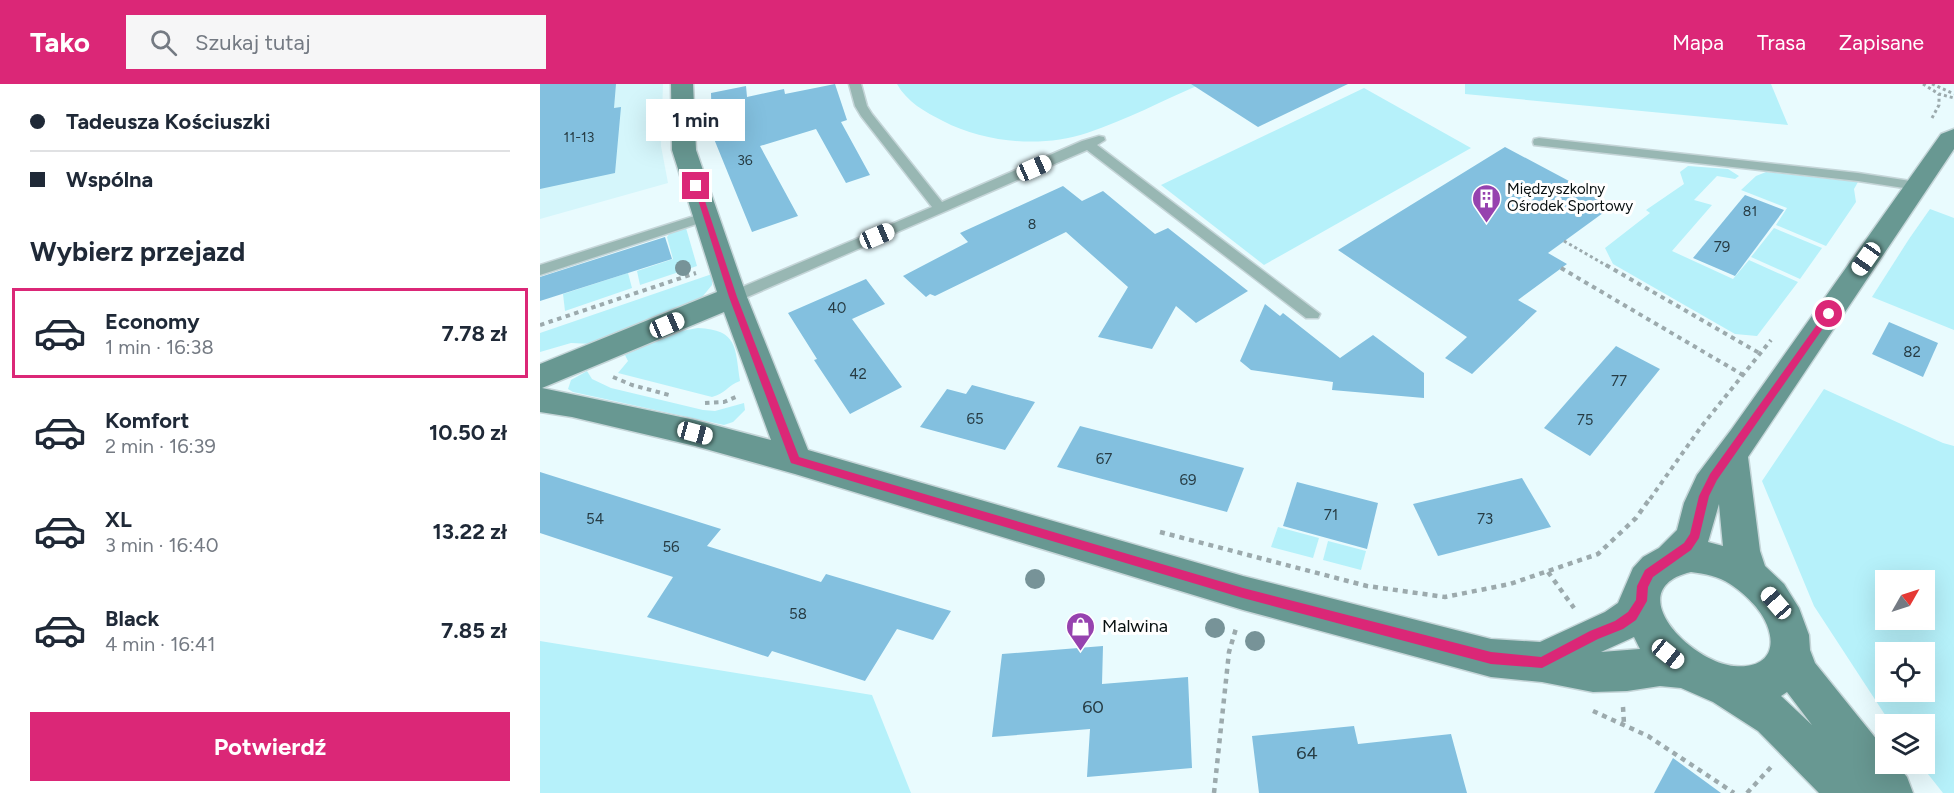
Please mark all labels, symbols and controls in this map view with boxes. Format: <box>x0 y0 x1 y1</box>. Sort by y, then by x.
search box <box>126 15 546 69</box>
text: Tako <box>30 25 90 59</box>
icon: search <box>147 26 180 59</box>
text: Szukaj tutaj <box>195 29 311 56</box>
text: Mapa <box>1672 30 1724 55</box>
text: Trasa <box>1757 30 1806 55</box>
text: Zapisane <box>1839 30 1924 55</box>
callout: 1 min <box>646 99 746 141</box>
text: Tadeusza Kościuszki <box>66 108 271 135</box>
text: 1 min <box>672 108 719 132</box>
house number: 11-13 <box>564 129 594 146</box>
house number: 36 <box>737 152 753 169</box>
car <box>1014 152 1054 184</box>
text: Wspólna <box>66 166 153 193</box>
route end <box>682 172 709 199</box>
place label: Międzyszkolny Ośrodek Sportowy <box>1507 180 1633 215</box>
building icon: Międzyszkolny Ośrodek Sportowy <box>1470 182 1502 224</box>
house number: 81 <box>1743 203 1757 220</box>
house number: 8 <box>1028 216 1036 233</box>
car <box>857 221 897 251</box>
text: Wybierz przejazd <box>30 235 245 268</box>
house number: 79 <box>1714 238 1730 256</box>
car <box>1848 239 1884 279</box>
house number: 40 <box>828 299 846 317</box>
route start <box>1815 300 1842 327</box>
icon: car <box>33 306 87 360</box>
text: Economy <box>105 308 200 335</box>
car <box>647 310 687 340</box>
text: 7.78 zł <box>442 320 507 347</box>
text: 1 min · 16:38 <box>105 335 214 359</box>
house number: 82 <box>1903 343 1921 361</box>
house number: 42 <box>849 365 867 383</box>
house number: 77 <box>1611 372 1627 390</box>
icon: car <box>33 405 87 459</box>
text: Komfort <box>105 407 189 434</box>
house number: 65 <box>966 410 984 428</box>
house number: 75 <box>1577 411 1593 429</box>
text: 10.50 zł <box>429 419 507 446</box>
car <box>675 420 715 446</box>
text: 2 min · 16:39 <box>105 434 216 458</box>
house number: 67 <box>1096 450 1112 468</box>
house number: 69 <box>1180 471 1196 489</box>
icon: car <box>33 504 87 558</box>
text: XL <box>105 506 132 533</box>
house number: 71 <box>1324 506 1338 524</box>
house number: 54 <box>586 510 604 528</box>
house number: 73 <box>1477 510 1493 528</box>
text: 13.22 zł <box>433 518 507 545</box>
text: 3 min · 16:40 <box>105 533 218 557</box>
house number: 56 <box>662 538 680 556</box>
north arrow <box>1875 570 1935 630</box>
map controls <box>1875 570 1935 774</box>
car <box>1757 584 1795 622</box>
icon: car <box>33 603 87 657</box>
text: Black <box>105 605 159 632</box>
house number: 58 <box>789 605 807 623</box>
shop icon: Malwina <box>1065 610 1097 652</box>
place label: Malwina <box>1102 615 1168 637</box>
text: 7.85 zł <box>441 617 507 644</box>
text: 4 min · 16:41 <box>105 632 215 656</box>
car <box>1648 636 1688 672</box>
button: locate <box>1875 642 1935 702</box>
house number: 60 <box>1082 696 1104 718</box>
button: Potwierdź <box>30 712 510 781</box>
button: layers <box>1875 714 1935 774</box>
house number: 64 <box>1296 742 1318 764</box>

